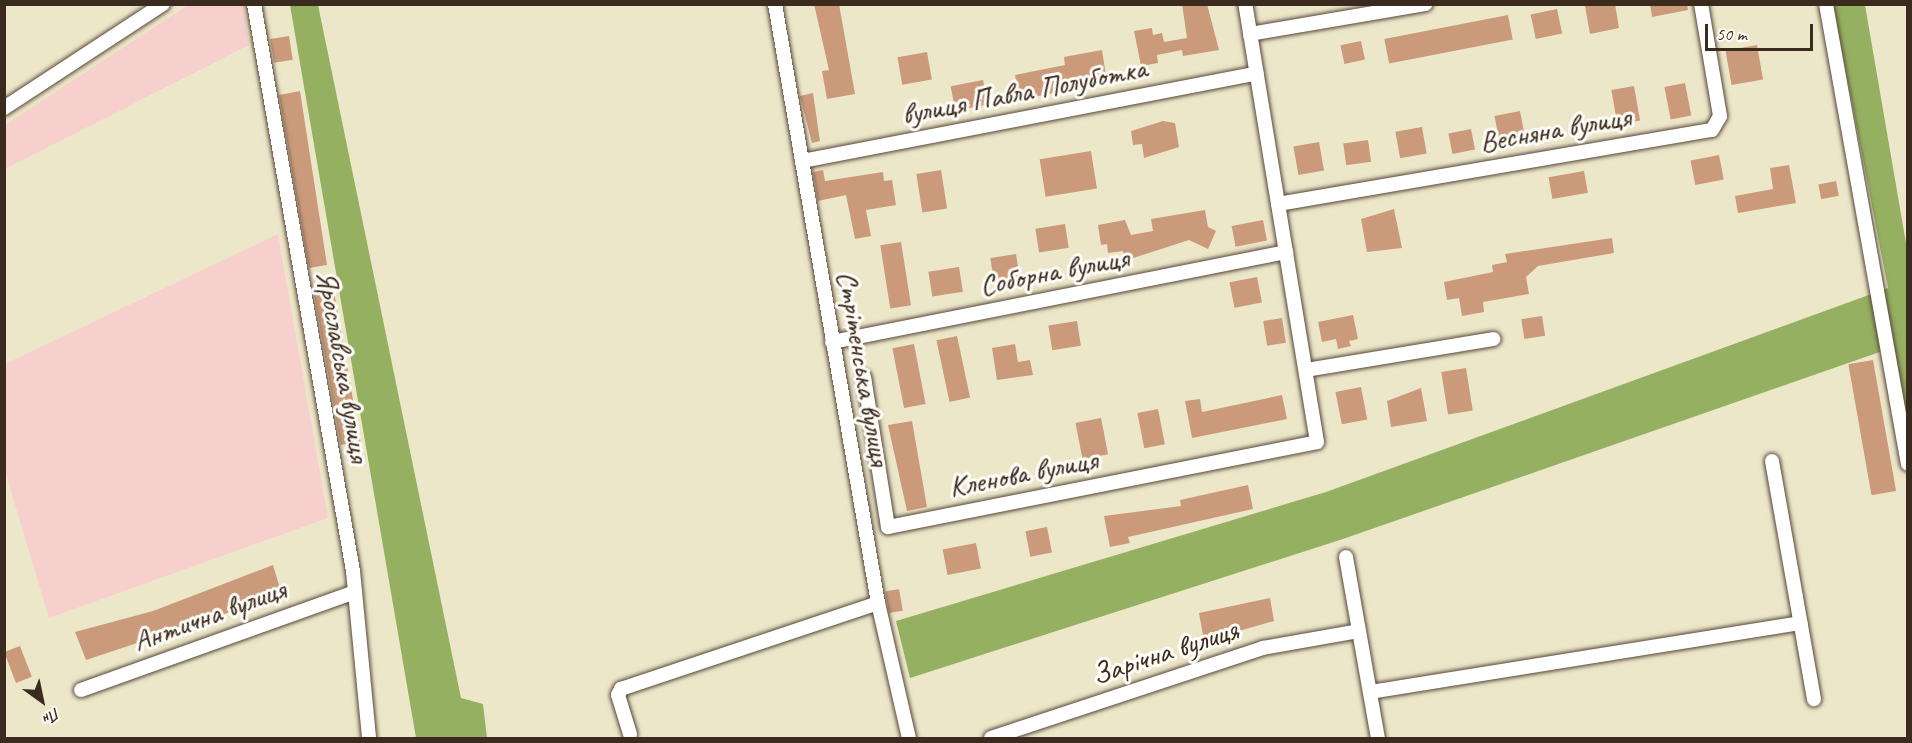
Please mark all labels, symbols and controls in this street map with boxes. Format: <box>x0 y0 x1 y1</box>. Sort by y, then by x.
scale bar <box>1708 12 1816 50</box>
text: 50 m <box>1716 23 1747 45</box>
street label: вулиця Павла Полуботка <box>899 50 1149 132</box>
street label: Весняна вулиця <box>1477 98 1633 160</box>
street label: Соборна вулиця <box>976 239 1132 303</box>
street label: Стрітенська вулиця <box>829 267 899 469</box>
street label: Ярославська вулиця <box>309 268 379 464</box>
street label: Кленова вулиця <box>946 441 1100 505</box>
street label: Антична вулиця <box>127 570 291 660</box>
street label: Зарічна вулиця <box>1087 611 1243 693</box>
north arrow <box>12 671 72 731</box>
text: Пн <box>39 703 64 729</box>

